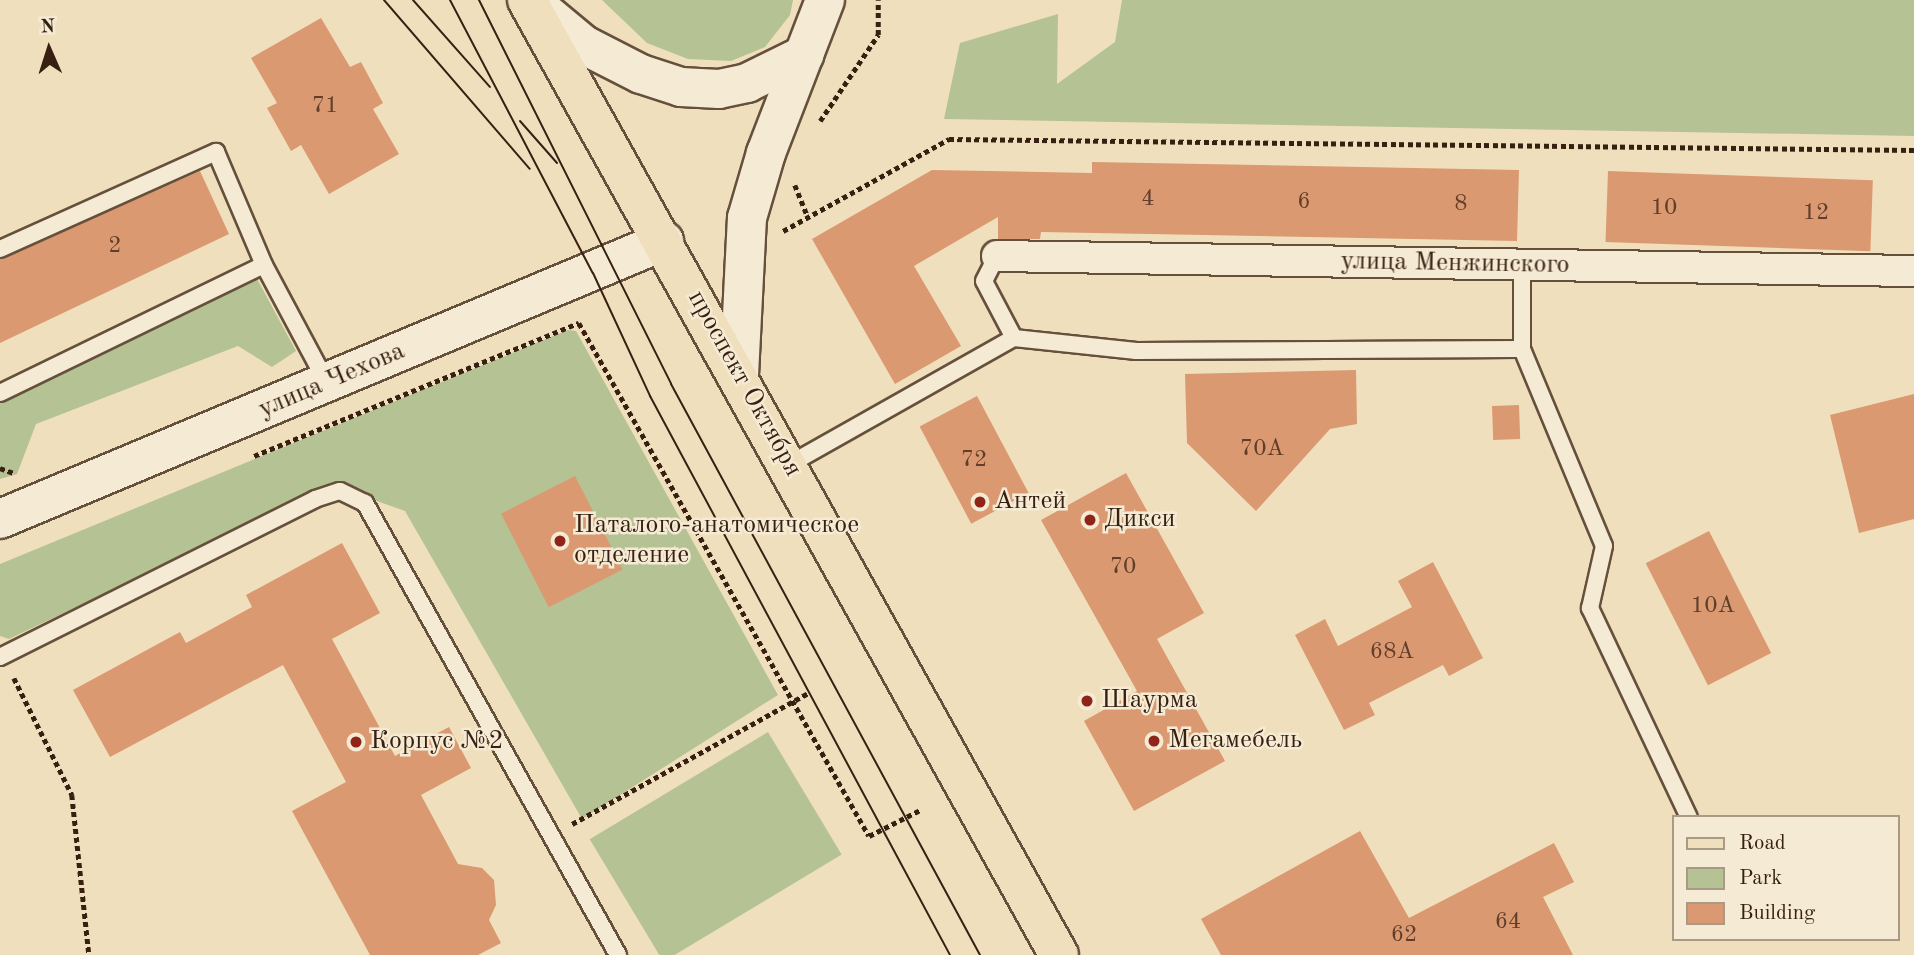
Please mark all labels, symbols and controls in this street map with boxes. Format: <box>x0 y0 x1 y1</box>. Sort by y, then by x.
north arrow <box>14 14 84 84</box>
text: N <box>40 18 56 37</box>
house number: 71 <box>312 92 338 120</box>
house number: 4 <box>1141 185 1155 213</box>
house number: 6 <box>1297 188 1311 216</box>
house number: 8 <box>1454 190 1468 218</box>
house number: 10 <box>1651 194 1677 222</box>
house number: 12 <box>1803 199 1829 227</box>
house number: 2 <box>108 232 122 260</box>
street label: улица Менжинского <box>1340 246 1570 282</box>
street label: проспект Октября <box>680 286 808 482</box>
street label: улица Чехова <box>254 336 410 426</box>
house number: 70А <box>1240 435 1284 463</box>
house number: 72 <box>961 446 987 474</box>
place label: Антей <box>994 486 1066 518</box>
marker: Антей <box>972 494 988 510</box>
place label: Дикси <box>1104 504 1176 536</box>
place label: Паталого-анатомическое отделение <box>574 510 859 572</box>
marker: Дикси <box>1082 512 1098 528</box>
marker: Паталого-анатомическое отделение <box>552 533 568 549</box>
house number: 70 <box>1110 553 1136 581</box>
house number: 10А <box>1691 592 1735 620</box>
house number: 68А <box>1370 638 1414 666</box>
place label: Шаурма <box>1101 685 1198 717</box>
marker: Шаурма <box>1079 693 1095 709</box>
place label: Мегамебель <box>1168 725 1302 757</box>
place label: Корпус №2 <box>370 726 504 758</box>
marker: Мегамебель <box>1146 733 1162 749</box>
marker: Корпус №2 <box>348 734 364 750</box>
legend <box>1672 815 1900 941</box>
text: Road <box>1739 833 1786 854</box>
text: Park <box>1739 868 1782 889</box>
text: Building <box>1739 903 1815 924</box>
house number: 64 <box>1495 908 1521 936</box>
house number: 62 <box>1391 921 1417 949</box>

